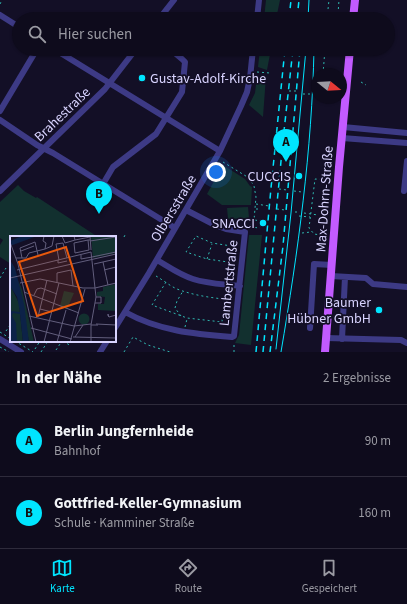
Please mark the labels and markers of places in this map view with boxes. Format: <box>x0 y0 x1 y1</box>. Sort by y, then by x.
place label: Gustav-Adolf-Kirche <box>150 69 266 89</box>
marker: Gustav-Adolf-Kirche <box>137 73 147 83</box>
pin: A <box>273 129 299 162</box>
place label: CUCCIS <box>247 167 291 187</box>
marker: CUCCIS <box>294 171 304 181</box>
pin: B <box>86 181 112 214</box>
place label: SNACCI <box>212 214 255 234</box>
marker: SNACCI <box>258 218 268 228</box>
place label: Baumer Hübner GmbH <box>287 293 371 329</box>
marker: Baumer Hübner GmbH <box>374 305 384 315</box>

